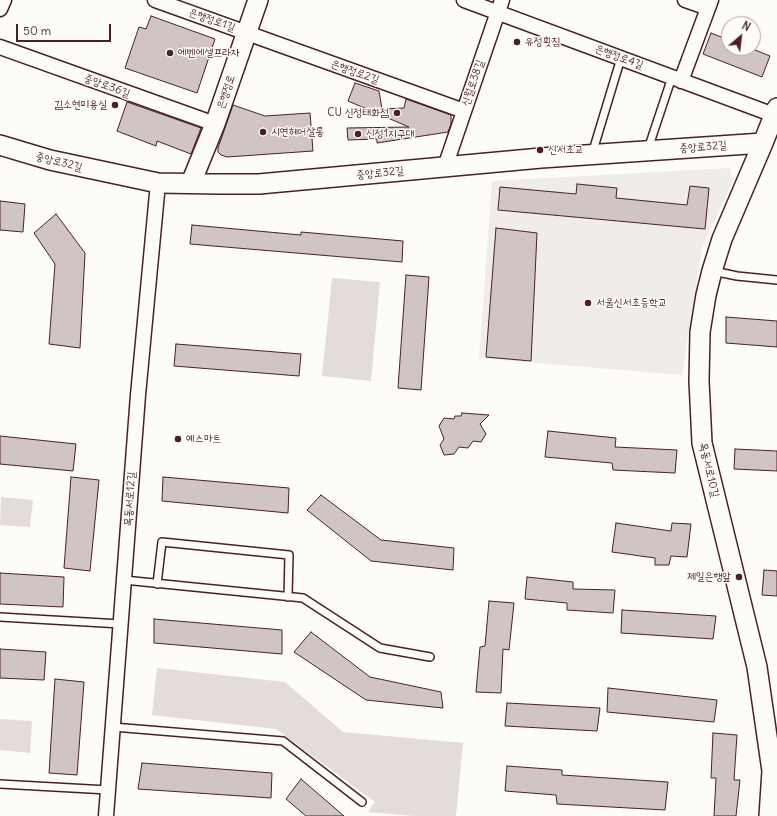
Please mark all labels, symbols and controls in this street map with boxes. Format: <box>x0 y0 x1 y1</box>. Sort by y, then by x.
street label: 은행정로1길 <box>187 5 237 35</box>
scale bar <box>18 16 113 42</box>
north arrow <box>721 16 761 56</box>
text: N <box>740 18 753 34</box>
text: 50 m <box>23 23 51 38</box>
place label: 유정횟집 <box>525 35 560 49</box>
marker: 유정횟집 <box>512 37 522 47</box>
street label: 은행정로4길 <box>593 42 645 72</box>
place label: 에벤에셀프라자 <box>178 46 240 60</box>
marker: 에벤에셀프라자 <box>165 48 175 58</box>
street label: 은행정로2길 <box>329 57 381 87</box>
street label: 신월로38길 <box>459 58 487 108</box>
street label: 중앙로36길 <box>82 72 132 100</box>
street label: 은행정로 <box>214 73 238 111</box>
place label: 김소현미용실 <box>54 98 107 112</box>
marker: 김소현미용실 <box>110 100 120 110</box>
place label: CU 신정태화점 <box>327 106 389 120</box>
marker: CU 신정태화점 <box>392 108 402 118</box>
place label: 시연헤어살롱 <box>271 125 324 139</box>
marker: 시연헤어살롱 <box>258 127 268 137</box>
place label: 신정1지구대 <box>366 127 415 141</box>
marker: 신정1지구대 <box>353 129 363 139</box>
street label: 중앙로32길 <box>679 139 727 155</box>
place label: 신서초교 <box>548 143 583 157</box>
marker: 신서초교 <box>535 145 545 155</box>
street label: 중앙로32길 <box>34 150 84 174</box>
street label: 중앙로32길 <box>356 164 404 182</box>
place label: 서울신서초등학교 <box>596 296 667 310</box>
marker: 서울신서초등학교 <box>583 298 593 308</box>
place label: 예스마트 <box>186 432 221 446</box>
marker: 예스마트 <box>173 434 183 444</box>
street label: 목동서로10길 <box>696 441 722 499</box>
street label: 목동서로12길 <box>122 471 138 527</box>
place label: 제일은행앞 <box>687 570 731 584</box>
marker: 제일은행앞 <box>734 572 744 582</box>

